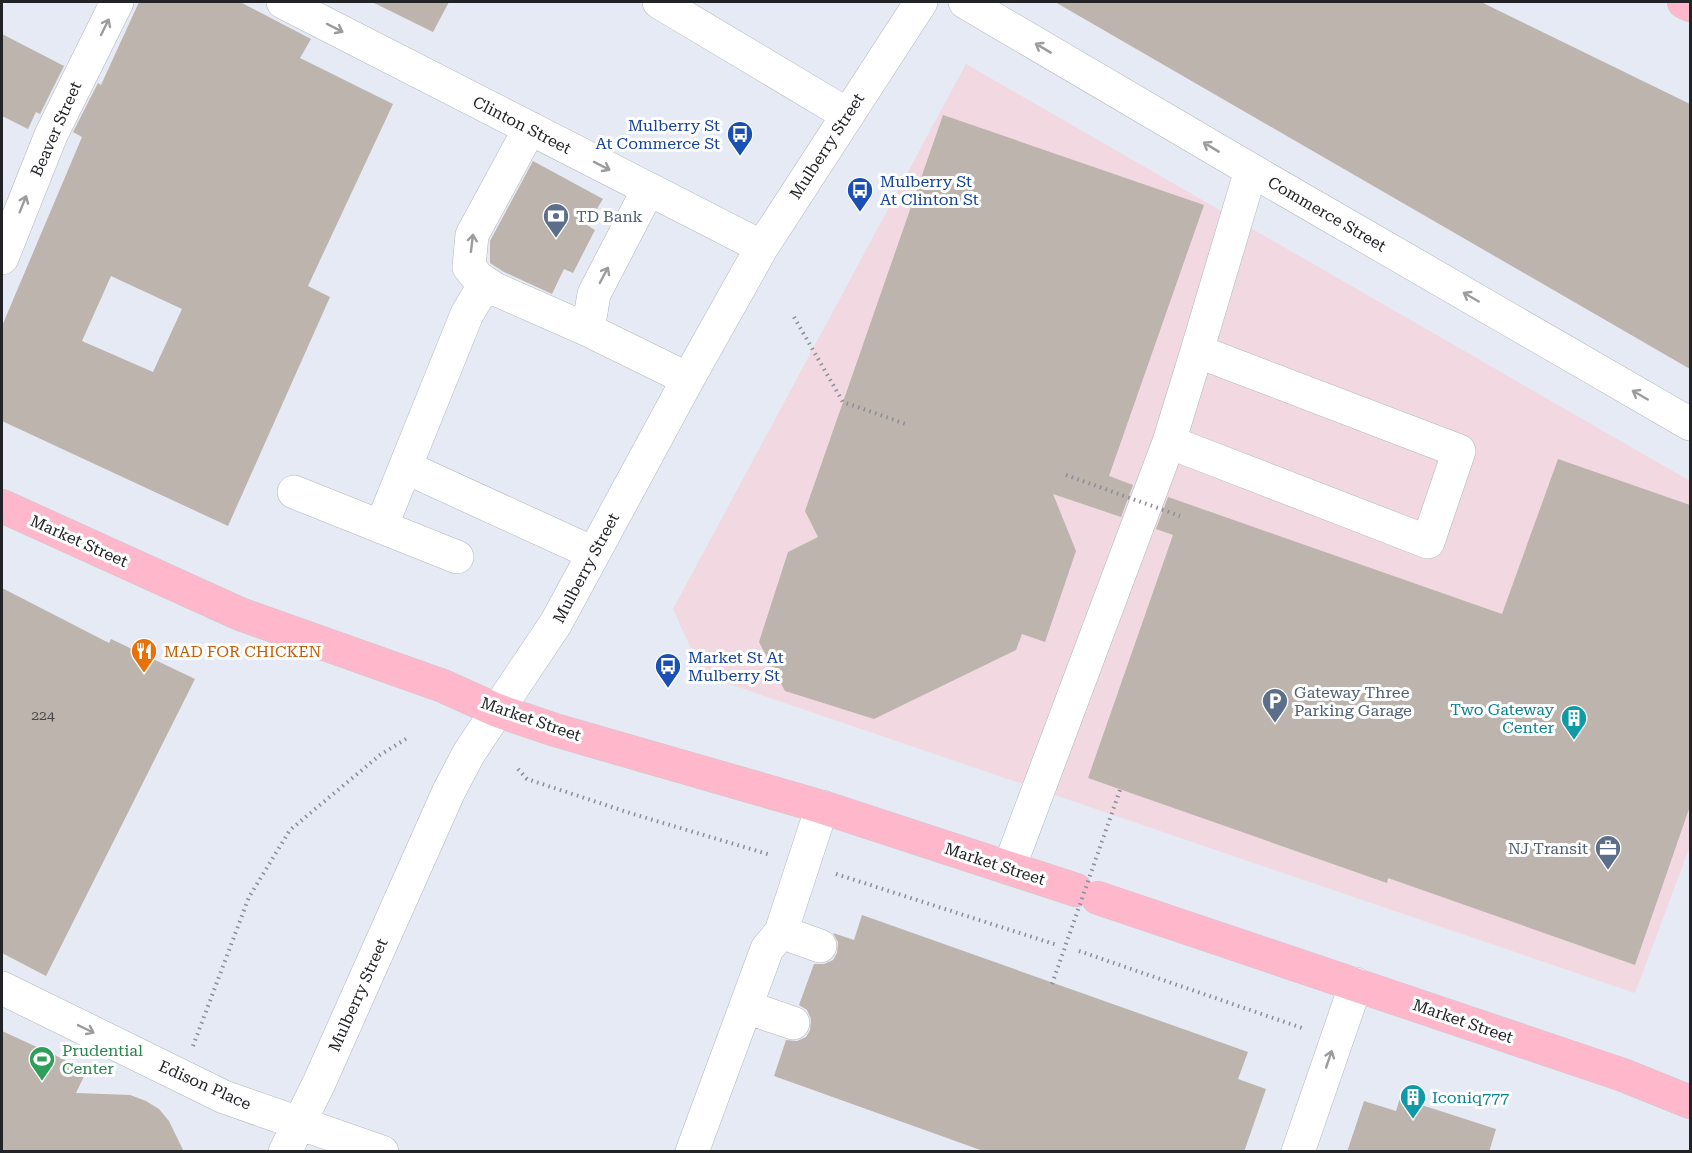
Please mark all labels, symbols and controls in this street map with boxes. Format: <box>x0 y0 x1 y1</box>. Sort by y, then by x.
one-way arrow <box>99 18 111 36</box>
one-way arrow <box>326 22 343 34</box>
one-way arrow <box>1035 41 1052 53</box>
street label: Beaver Street <box>27 79 85 179</box>
street label: Mulberry Street <box>786 90 868 202</box>
street label: Clinton Street <box>470 92 574 158</box>
place label: Mulberry St At Commerce St <box>596 116 720 153</box>
bus stop icon: Mulberry St At Commerce St <box>725 119 755 157</box>
one-way arrow <box>1203 140 1220 152</box>
one-way arrow <box>592 161 610 172</box>
place label: Mulberry St At Clinton St <box>880 172 979 209</box>
street label: Commerce Street <box>1264 172 1390 256</box>
bus stop icon: Mulberry St At Clinton St <box>845 175 875 213</box>
one-way arrow <box>18 195 29 214</box>
bank icon: TD Bank <box>541 201 571 239</box>
place label: TD Bank <box>576 207 643 226</box>
one-way arrow <box>467 234 478 254</box>
one-way arrow <box>599 266 610 284</box>
one-way arrow <box>1463 291 1480 303</box>
one-way arrow <box>1632 388 1649 400</box>
street label: Mulberry Street <box>549 510 623 626</box>
street label: Market Street <box>27 511 131 571</box>
restaurant icon: MAD FOR CHICKEN <box>129 636 159 674</box>
place label: MAD FOR CHICKEN <box>164 642 321 661</box>
place label: Market St At Mulberry St <box>688 648 784 685</box>
bus stop icon: Market St At Mulberry St <box>653 651 683 689</box>
place label: Gateway Three Parking Garage <box>1294 683 1412 720</box>
parking icon: Gateway Three Parking Garage <box>1260 686 1290 724</box>
street label: Market Street <box>478 693 584 745</box>
place label: Two Gateway Center <box>1450 700 1555 737</box>
building icon: Two Gateway Center <box>1559 703 1589 741</box>
house number: 224 <box>31 707 55 723</box>
office icon: NJ Transit <box>1593 833 1623 871</box>
street label: Market Street <box>942 839 1048 889</box>
place label: NJ Transit <box>1508 839 1588 858</box>
street label: Mulberry Street <box>324 935 392 1055</box>
street label: Market Street <box>1410 995 1516 1047</box>
one-way arrow <box>76 1024 94 1036</box>
place label: Prudential Center <box>62 1041 143 1078</box>
sports icon: Prudential Center <box>27 1044 57 1082</box>
one-way arrow <box>1324 1050 1335 1069</box>
street label: Edison Place <box>156 1056 254 1114</box>
building icon: Iconiq777 <box>1398 1082 1428 1120</box>
place label: Iconiq777 <box>1432 1088 1509 1107</box>

